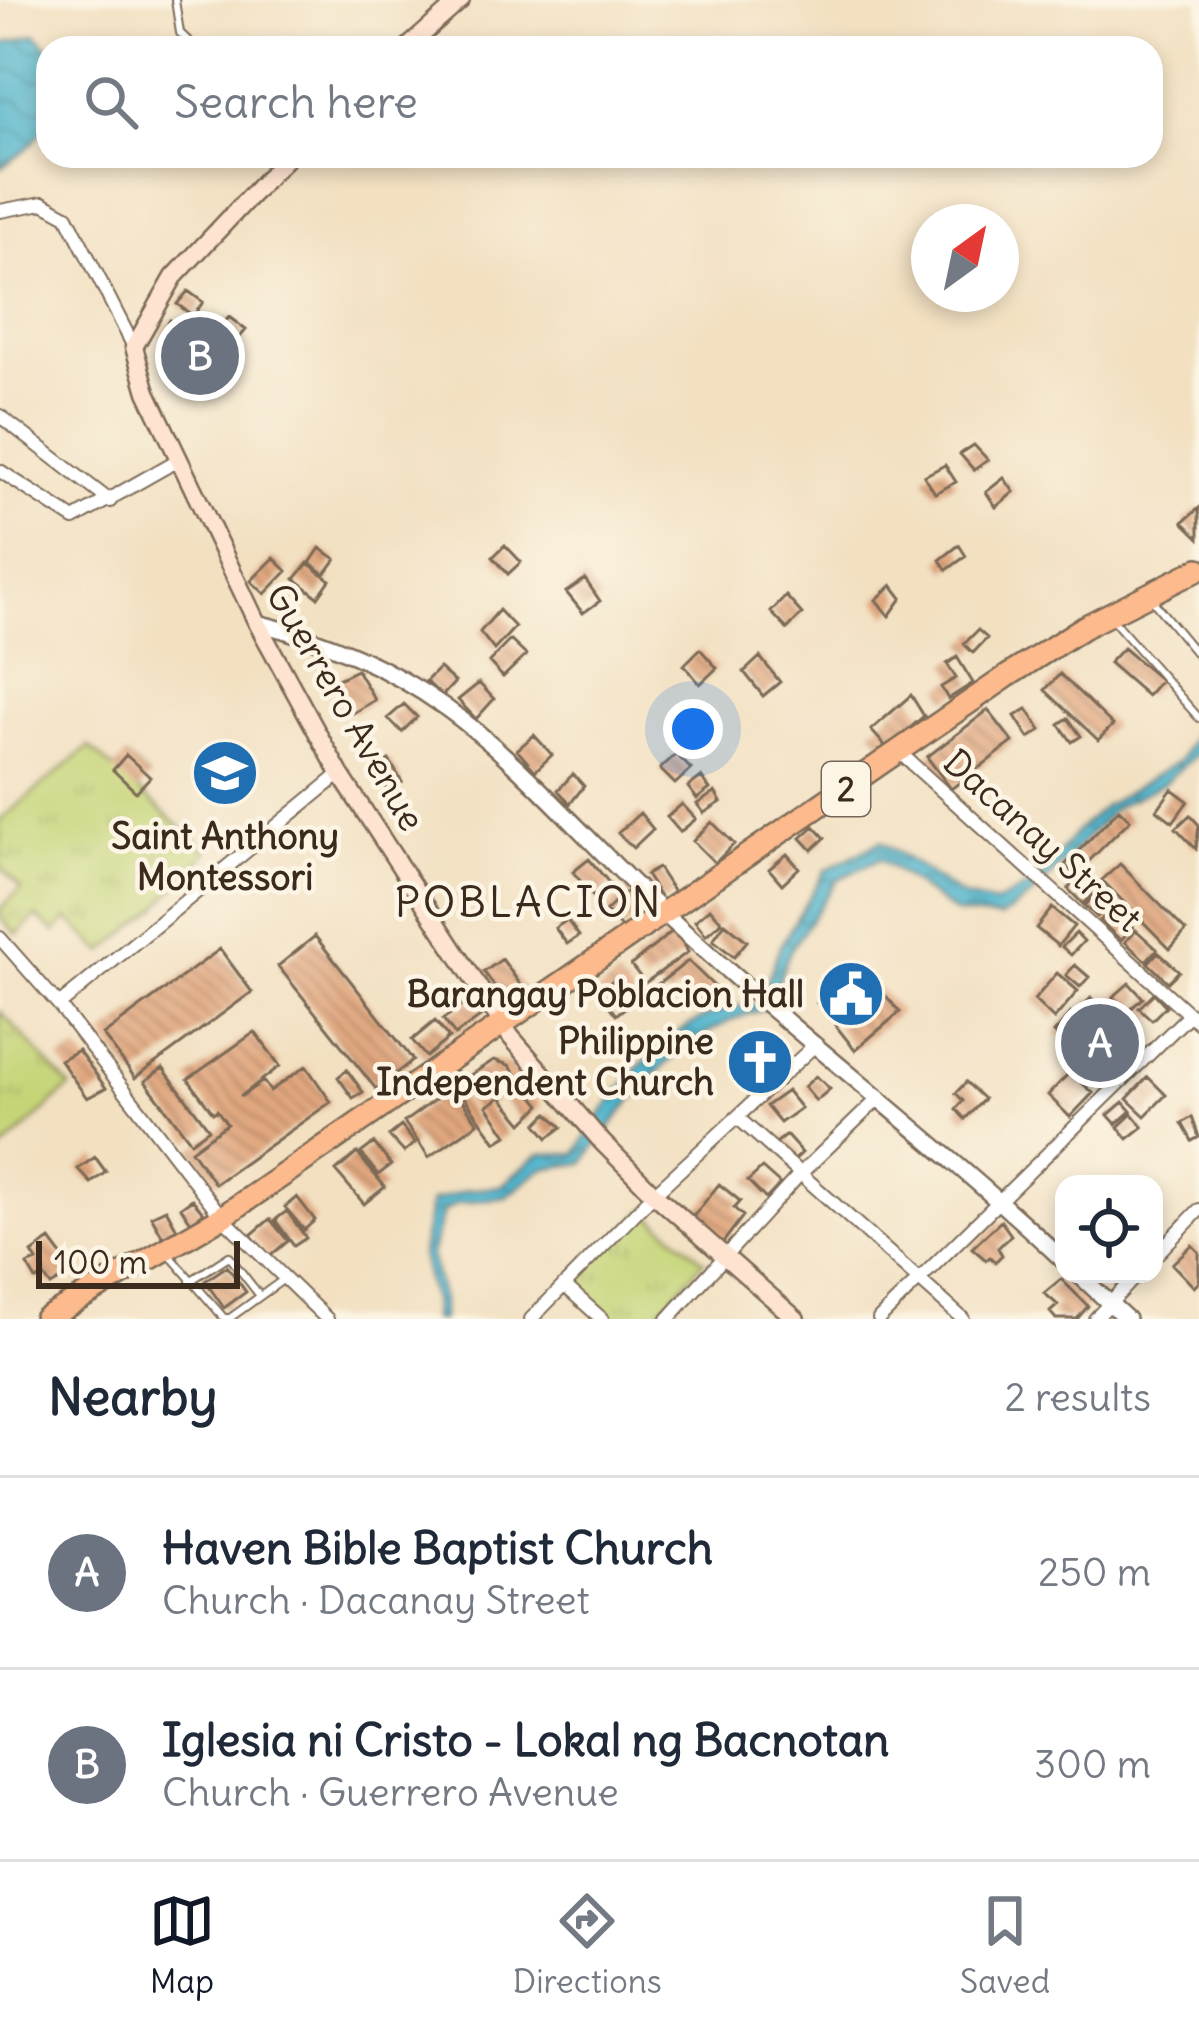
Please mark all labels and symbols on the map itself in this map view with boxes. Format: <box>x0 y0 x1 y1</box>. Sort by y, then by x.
north arrow <box>911 204 1019 312</box>
pin: B <box>161 311 239 401</box>
street label: Guerrero Avenue <box>257 576 434 839</box>
your location <box>663 699 723 759</box>
school or university icon: Saint Anthony Montessori <box>190 738 260 808</box>
street label: Dacanay Street <box>934 740 1151 941</box>
road number: 2 <box>822 762 870 816</box>
place label: Saint Anthony Montessori <box>111 814 339 900</box>
district label: POBLACION <box>395 876 663 928</box>
public building icon: Barangay Poblacion Hall <box>816 959 886 1029</box>
place label: Barangay Poblacion Hall <box>407 972 804 1017</box>
pin: A <box>1061 998 1139 1088</box>
place label: Philippine Independent Church <box>376 1019 714 1105</box>
church icon: Philippine Independent Church <box>725 1027 795 1097</box>
scale bar <box>36 1235 240 1288</box>

